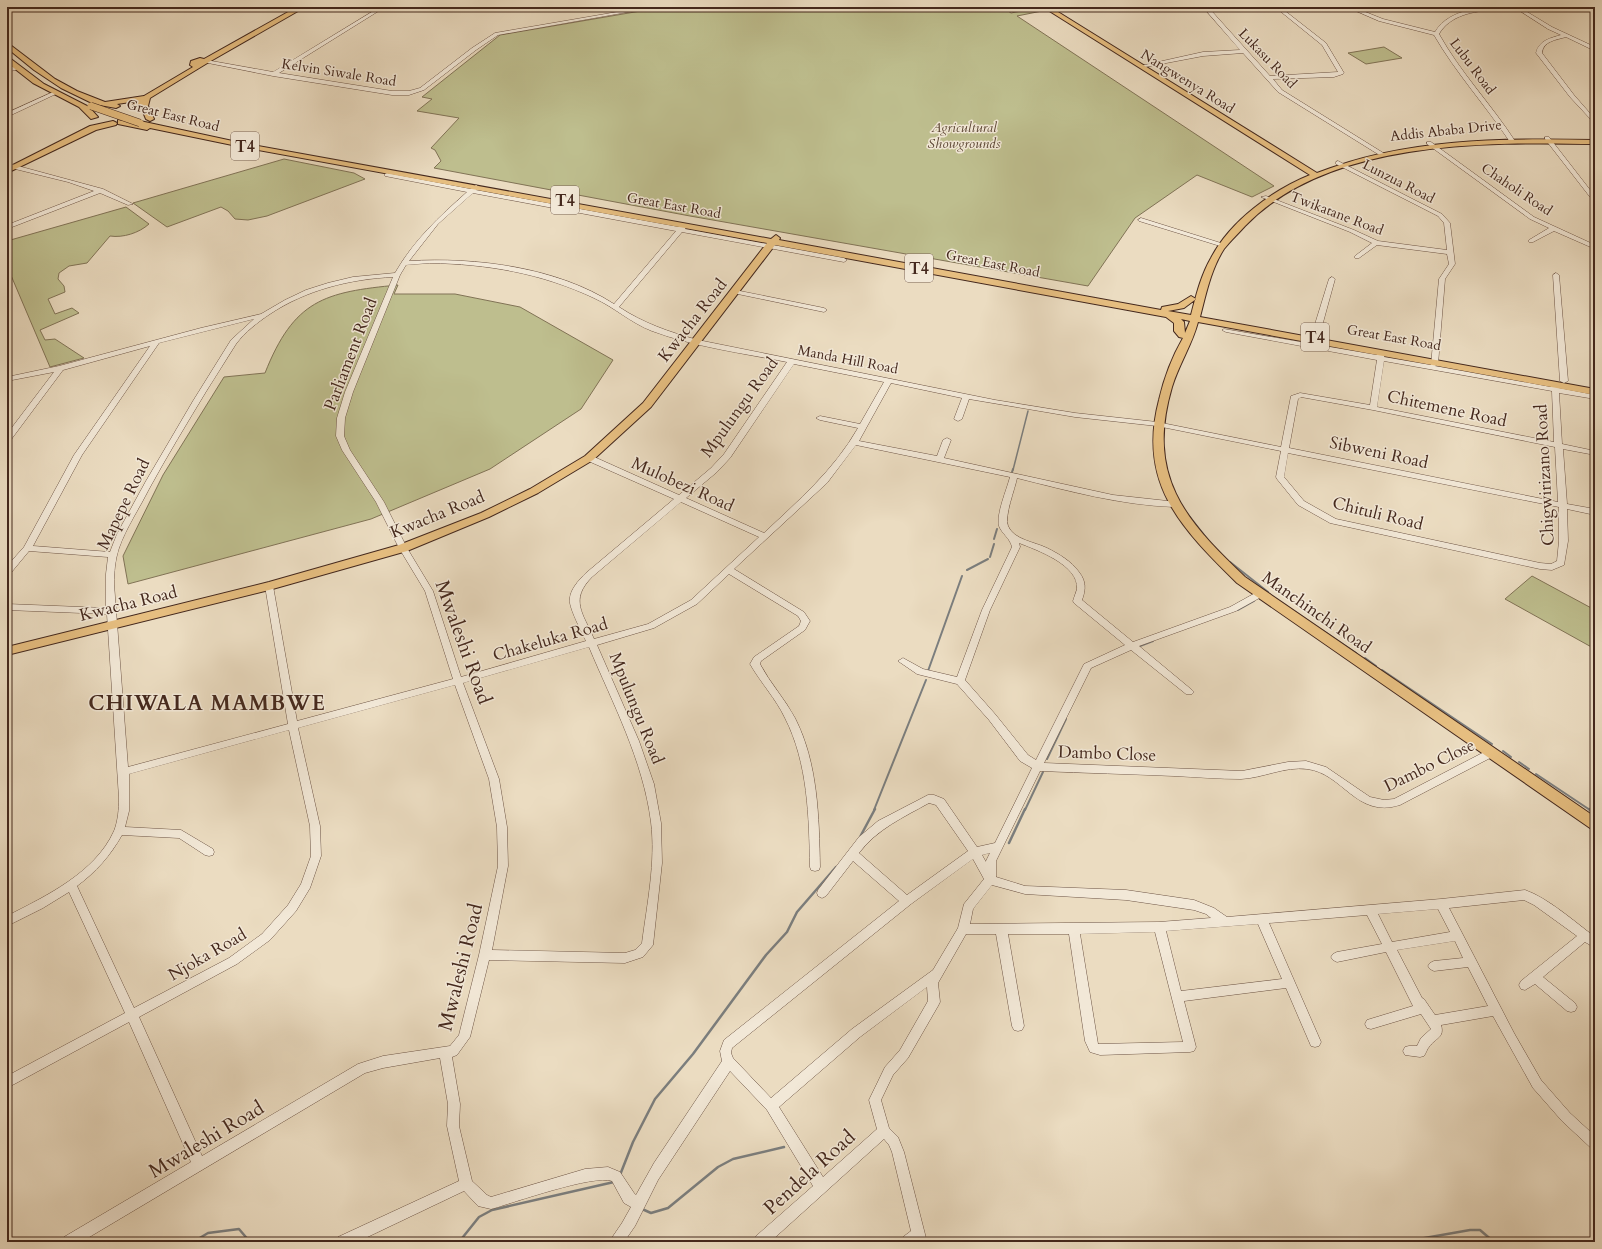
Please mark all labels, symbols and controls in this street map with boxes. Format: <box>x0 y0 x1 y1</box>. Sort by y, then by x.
street label: Lukasu Road <box>1234 24 1301 93</box>
street label: Lubu Road <box>1445 34 1500 99</box>
street label: Nangwenya Road <box>1137 45 1239 118</box>
street label: Kelvin Siwale Road <box>280 54 398 91</box>
street label: Great East Road <box>124 95 222 136</box>
street label: Addis Ababa Drive <box>1389 115 1503 146</box>
park label: Agricultural Showgrounds <box>928 118 1001 153</box>
road number: T4 <box>231 132 259 160</box>
street label: Lunzua Road <box>1359 155 1439 208</box>
street label: Chaholi Road <box>1478 159 1556 220</box>
road number: T4 <box>551 186 579 214</box>
street label: Twikatane Road <box>1288 187 1387 240</box>
street label: Great East Road <box>625 188 723 223</box>
street label: Great East Road <box>944 245 1042 282</box>
road number: T4 <box>905 254 933 282</box>
street label: Kwacha Road <box>653 274 732 367</box>
street label: Parliament Road <box>318 294 383 414</box>
street label: Great East Road <box>1345 320 1443 355</box>
road number: T4 <box>1301 323 1329 351</box>
street label: Manda Hill Road <box>796 340 900 379</box>
street label: Mpulungu Road <box>695 353 784 462</box>
street label: Chitemene Road <box>1385 385 1509 432</box>
street label: Chigwirizano Road <box>1529 404 1560 546</box>
street label: Sibweni Road <box>1328 431 1430 474</box>
street label: Mulobezi Road <box>628 452 738 517</box>
street label: Mapepe Road <box>91 455 155 554</box>
street label: Kwacha Road <box>387 485 488 544</box>
street label: Chituli Road <box>1330 491 1426 536</box>
street label: Manchinchi Road <box>1258 566 1376 659</box>
street label: Mwaleshi Road <box>429 576 499 708</box>
street label: Kwacha Road <box>77 580 179 627</box>
street label: Chakeluka Road <box>490 612 610 667</box>
street label: Mpulungu Road <box>604 649 669 767</box>
district label: CHIWALA MAMBWE <box>88 689 326 718</box>
street label: Dambo Close <box>1380 734 1478 797</box>
street label: Dambo Close <box>1057 740 1157 767</box>
street label: Mwaleshi Road <box>432 900 489 1034</box>
street label: Njoka Road <box>164 923 251 986</box>
street label: Mwaleshi Road <box>143 1094 269 1185</box>
street label: Pendela Road <box>758 1124 861 1221</box>

